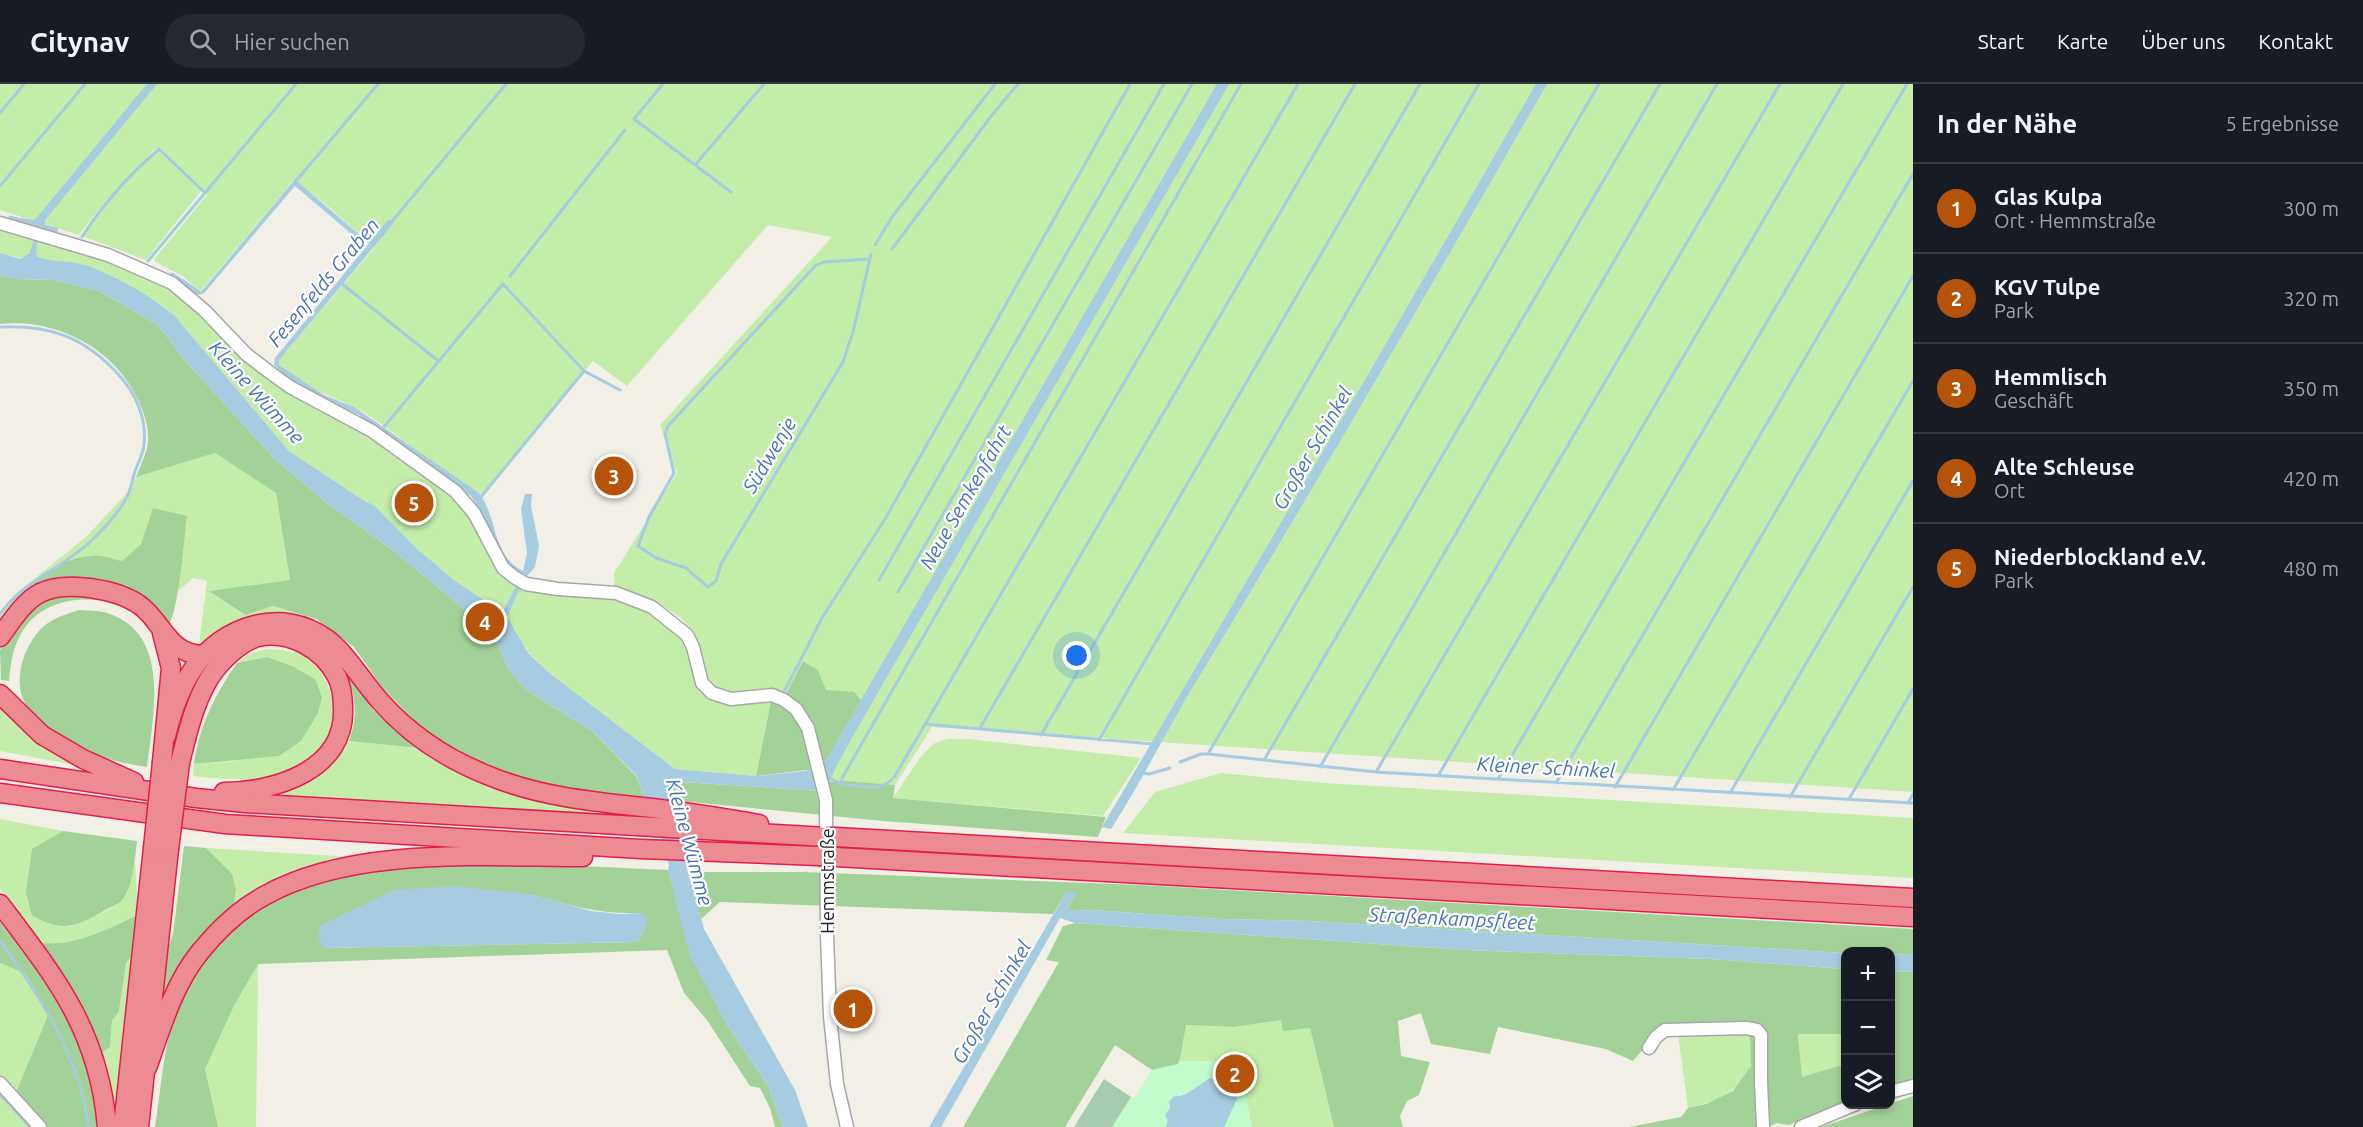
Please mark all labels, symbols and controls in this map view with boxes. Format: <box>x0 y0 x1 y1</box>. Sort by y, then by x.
search box <box>165 14 585 68</box>
icon: search <box>186 25 219 58</box>
text: Citynav <box>30 26 129 57</box>
text: Hier suchen <box>234 29 350 54</box>
text: Start <box>1978 29 2024 53</box>
text: Karte <box>2057 29 2108 53</box>
text: Über uns <box>2141 29 2225 53</box>
text: Kontakt <box>2258 29 2333 53</box>
text: In der Nähe <box>1937 109 2077 138</box>
text: 5 Ergebnisse <box>2225 112 2339 135</box>
text: Glas Kulpa <box>1994 184 2102 209</box>
text: 1 <box>1951 197 1962 220</box>
text: 300 m <box>2283 197 2339 220</box>
text: Ort · Hemmstraße <box>1994 209 2156 232</box>
water label: Fesenfelds Graben <box>263 213 383 351</box>
text: KGV Tulpe <box>1994 274 2100 299</box>
text: 2 <box>1951 287 1962 310</box>
text: 320 m <box>2283 287 2339 310</box>
text: Park <box>1994 299 2034 322</box>
water label: Kleine Wümme <box>205 336 309 448</box>
text: Hemmlisch <box>1994 364 2107 389</box>
text: 3 <box>1951 377 1962 400</box>
text: 350 m <box>2283 377 2339 400</box>
water label: Großer Schinkel <box>1267 382 1357 514</box>
text: Geschäft <box>1994 389 2073 412</box>
water label: Südwenje <box>737 413 800 498</box>
water label: Neue Semkenfahrt <box>914 421 1016 573</box>
pin: 3 <box>594 454 634 498</box>
text: Alte Schleuse <box>1994 454 2135 479</box>
text: 4 <box>1951 467 1962 490</box>
text: 420 m <box>2283 467 2339 490</box>
text: Ort <box>1994 479 2025 502</box>
pin: 5 <box>394 480 434 526</box>
text: Niederblockland e.V. <box>1994 544 2206 569</box>
text: 5 <box>1951 557 1962 580</box>
text: 480 m <box>2283 557 2339 580</box>
text: Park <box>1994 569 2034 592</box>
pin: 4 <box>466 600 504 644</box>
your location <box>1062 641 1091 670</box>
water label: Kleiner Schinkel <box>1476 752 1616 782</box>
water label: Kleine Wümme <box>662 776 718 908</box>
street label: Hemmstraße <box>817 828 837 934</box>
water label: Straßenkampsfleet <box>1367 902 1536 934</box>
water label: Großer Schinkel <box>946 936 1036 1068</box>
map controls <box>1841 947 1895 1109</box>
button: + <box>1841 947 1895 1001</box>
pin: 1 <box>834 986 872 1032</box>
button: − <box>1841 1001 1895 1055</box>
pin: 2 <box>1216 1052 1254 1096</box>
button: layers <box>1841 1055 1895 1109</box>

